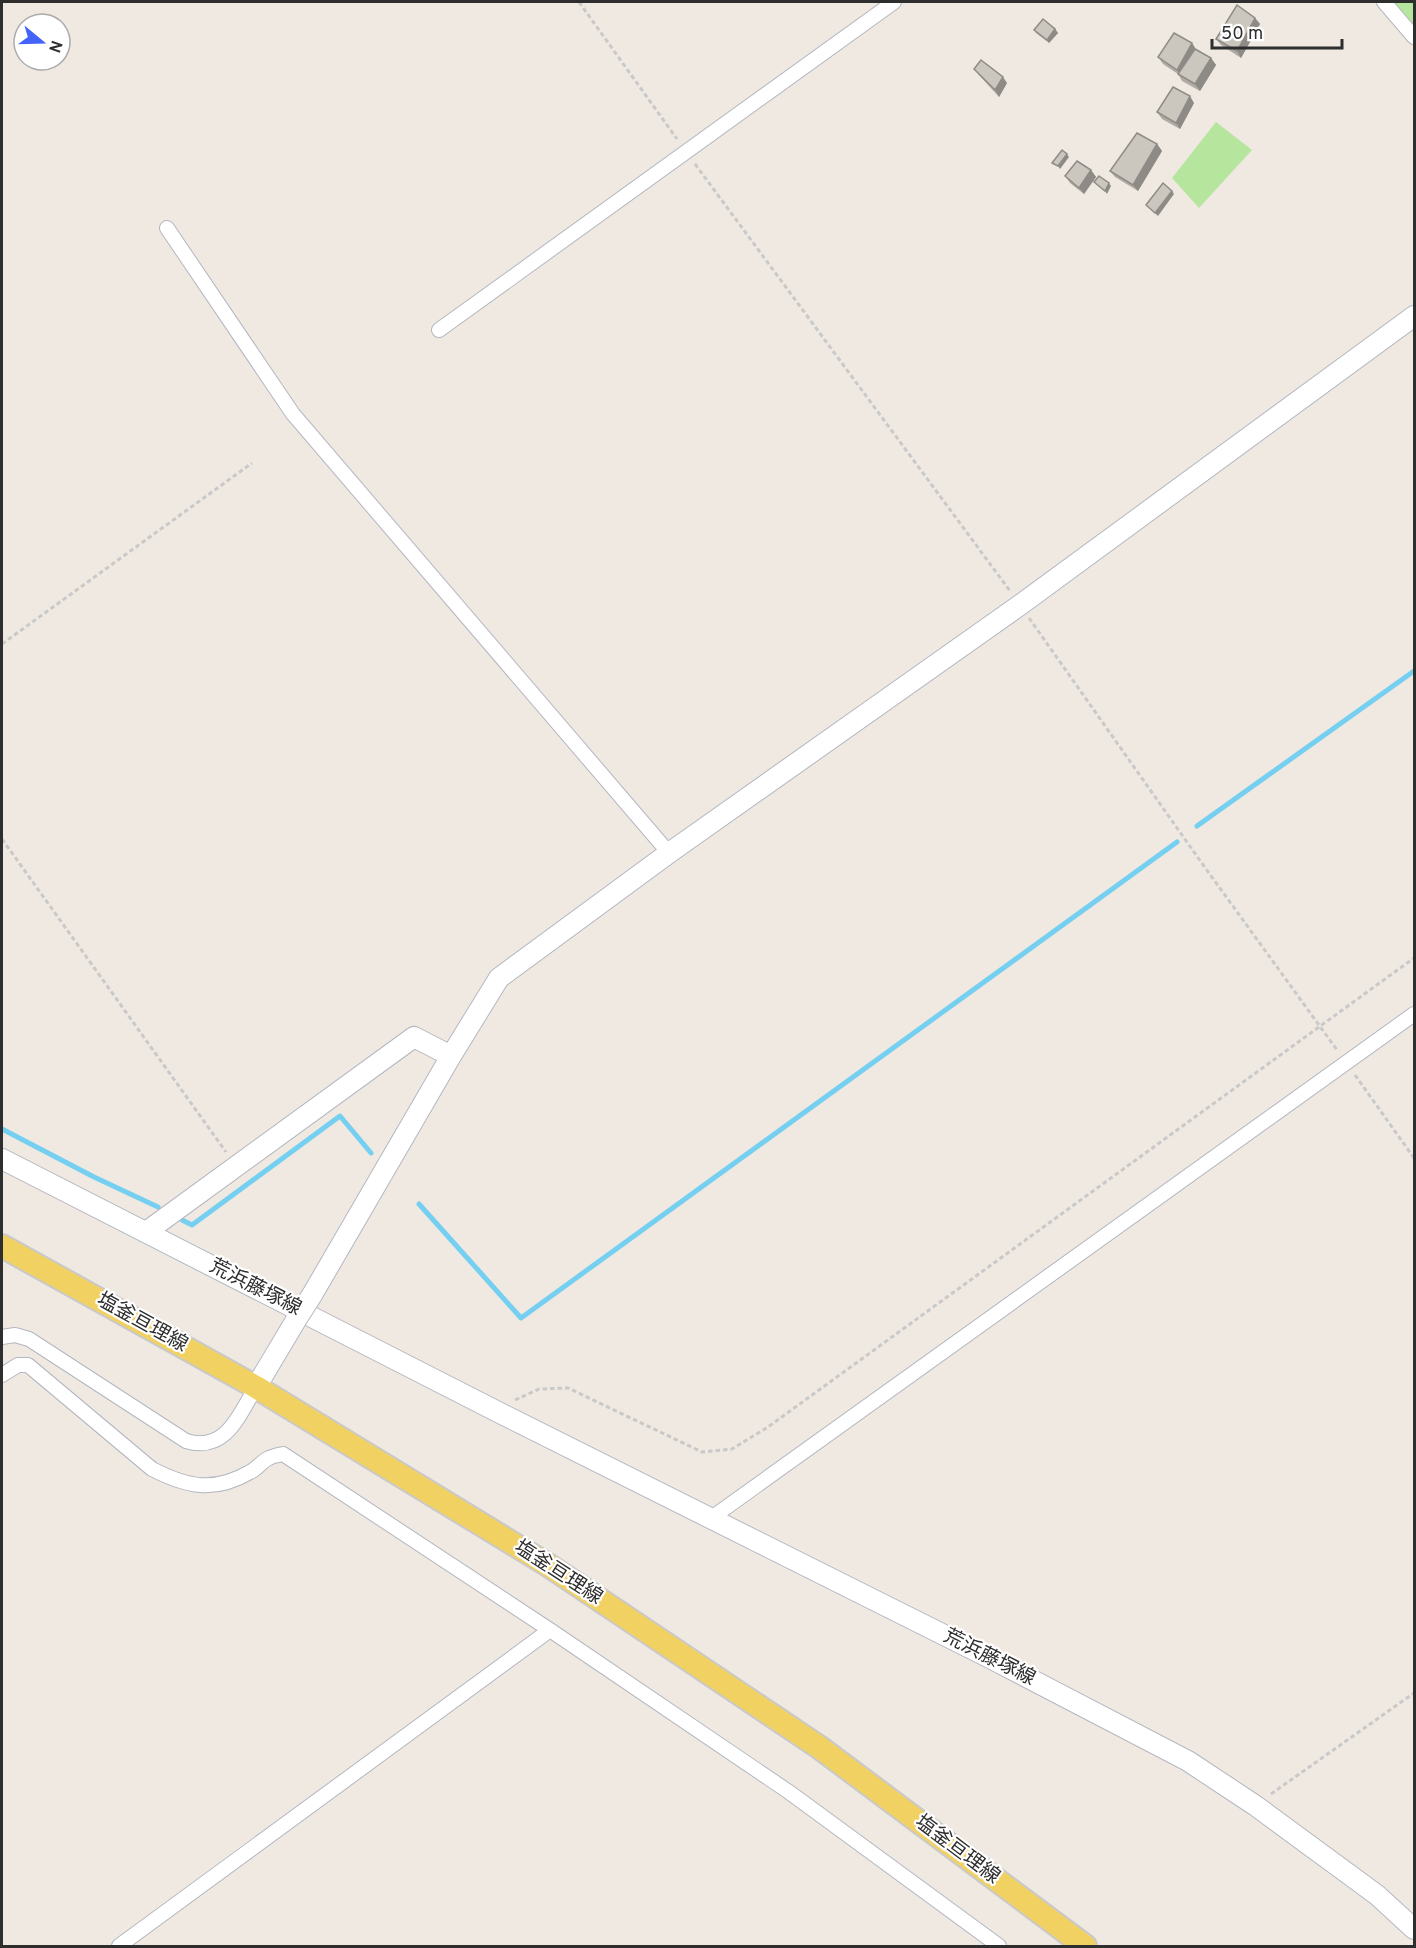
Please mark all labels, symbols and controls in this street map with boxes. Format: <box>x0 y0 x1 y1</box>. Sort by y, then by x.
north arrow <box>12 12 72 72</box>
scale bar <box>1212 12 1342 50</box>
text: 50 m <box>1221 23 1263 46</box>
text: N <box>43 38 66 55</box>
street label: 荒浜藤塚線 <box>205 1254 305 1322</box>
street label: 塩釜亘理線 <box>92 1287 192 1359</box>
street label: 塩釜亘理線 <box>509 1535 607 1611</box>
street label: 荒浜藤塚線 <box>939 1624 1039 1692</box>
street label: 塩釜亘理線 <box>909 1810 1005 1890</box>

